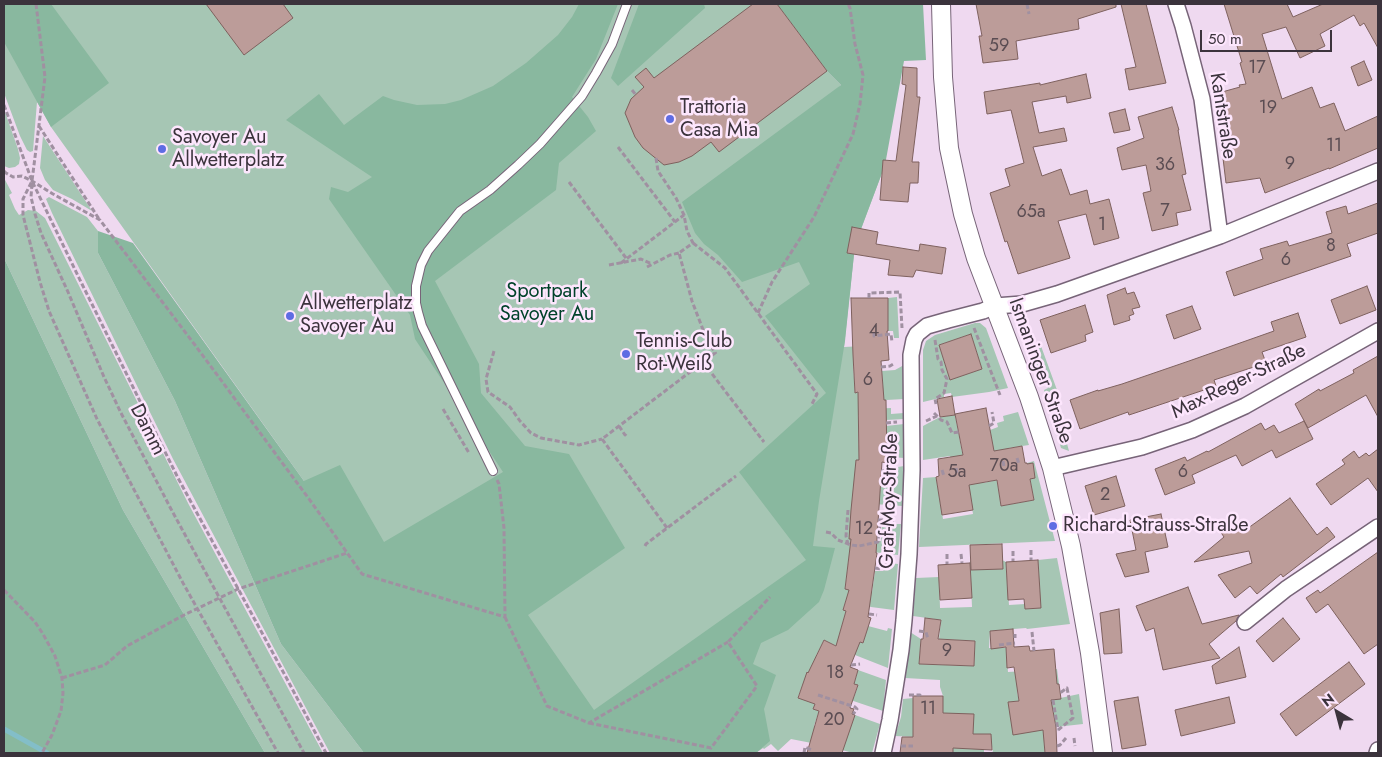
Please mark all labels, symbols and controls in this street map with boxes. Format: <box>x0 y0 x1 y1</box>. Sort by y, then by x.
scale bar <box>1202 20 1334 52</box>
text: 50 m <box>1208 28 1242 50</box>
house number: 59 <box>989 36 1009 58</box>
house number: 17 <box>1248 58 1266 80</box>
street label: Kantstraße <box>1203 71 1241 161</box>
place label: Trattoria Casa Mia <box>680 96 758 143</box>
house number: 19 <box>1259 98 1277 120</box>
marker: Trattoria Casa Mia <box>664 113 676 125</box>
place label: Savoyer Au Allwetterplatz <box>172 126 284 173</box>
house number: 11 <box>1326 136 1342 158</box>
marker: Savoyer Au Allwetterplatz <box>156 143 168 155</box>
house number: 9 <box>1285 154 1295 176</box>
house number: 36 <box>1155 155 1175 177</box>
house number: 7 <box>1160 201 1170 223</box>
house number: 65a <box>1016 202 1046 224</box>
house number: 1 <box>1098 215 1106 237</box>
house number: 8 <box>1326 236 1336 258</box>
house number: 6 <box>1281 250 1291 272</box>
park label: Sportpark Savoyer Au <box>500 280 594 327</box>
place label: Allwetterplatz Savoyer Au <box>300 292 412 339</box>
street label: Ismaninger Straße <box>1003 295 1077 447</box>
marker: Allwetterplatz Savoyer Au <box>284 310 296 322</box>
house number: 4 <box>869 321 879 343</box>
place label: Tennis-Club Rot-Weiß <box>636 330 732 377</box>
street label: Max-Reger-Straße <box>1168 339 1310 425</box>
marker: Tennis-Club Rot-Weiß <box>620 348 632 360</box>
house number: 6 <box>863 370 873 392</box>
street label: Damm <box>124 400 170 460</box>
street label: Graf-Moy-Straße <box>876 433 904 569</box>
house number: 70a <box>990 456 1018 478</box>
house number: 5a <box>948 462 966 484</box>
house number: 6 <box>1178 462 1188 484</box>
house number: 2 <box>1100 485 1110 507</box>
place label: Richard-Strauss-Straße <box>1063 514 1248 538</box>
house number: 12 <box>855 519 873 541</box>
marker: Richard-Strauss-Straße <box>1047 520 1059 532</box>
house number: 9 <box>942 641 952 663</box>
house number: 18 <box>826 663 844 685</box>
north arrow <box>1312 687 1362 737</box>
text: N <box>1318 689 1338 711</box>
house number: 11 <box>920 699 936 721</box>
house number: 20 <box>823 710 845 732</box>

